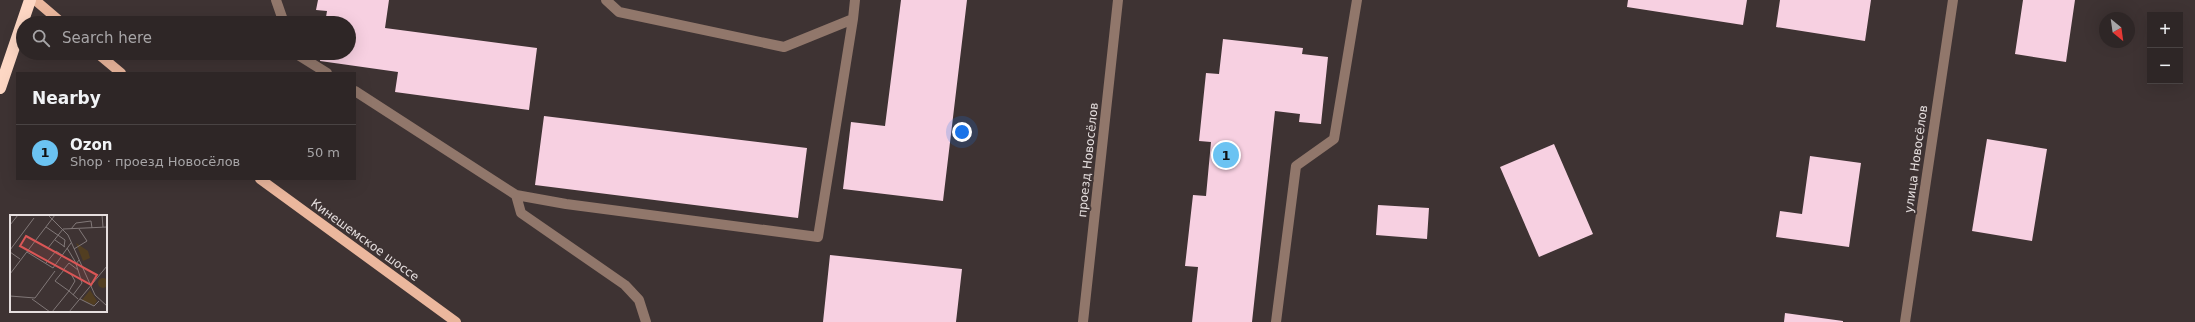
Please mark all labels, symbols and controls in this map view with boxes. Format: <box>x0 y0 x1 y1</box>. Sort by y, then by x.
north arrow <box>2099 12 2135 48</box>
map controls <box>2147 12 2183 84</box>
button: + <box>2147 12 2183 48</box>
search box <box>16 16 356 60</box>
icon: search <box>30 27 52 49</box>
text: Search here <box>62 29 152 47</box>
button: − <box>2147 48 2183 84</box>
text: Nearby <box>32 88 101 108</box>
street label: проезд Новосёлов <box>1075 102 1101 218</box>
street label: улица Новосёлов <box>1902 104 1930 214</box>
your location <box>952 122 972 142</box>
text: Ozon <box>70 136 112 154</box>
pin: 1 <box>1213 140 1239 170</box>
text: 1 <box>40 145 50 160</box>
text: 50 m <box>307 145 340 160</box>
text: Shop · проезд Новосёлов <box>70 154 240 169</box>
street label: Кинешемское шоссе <box>308 196 422 284</box>
inset map <box>10 215 107 312</box>

